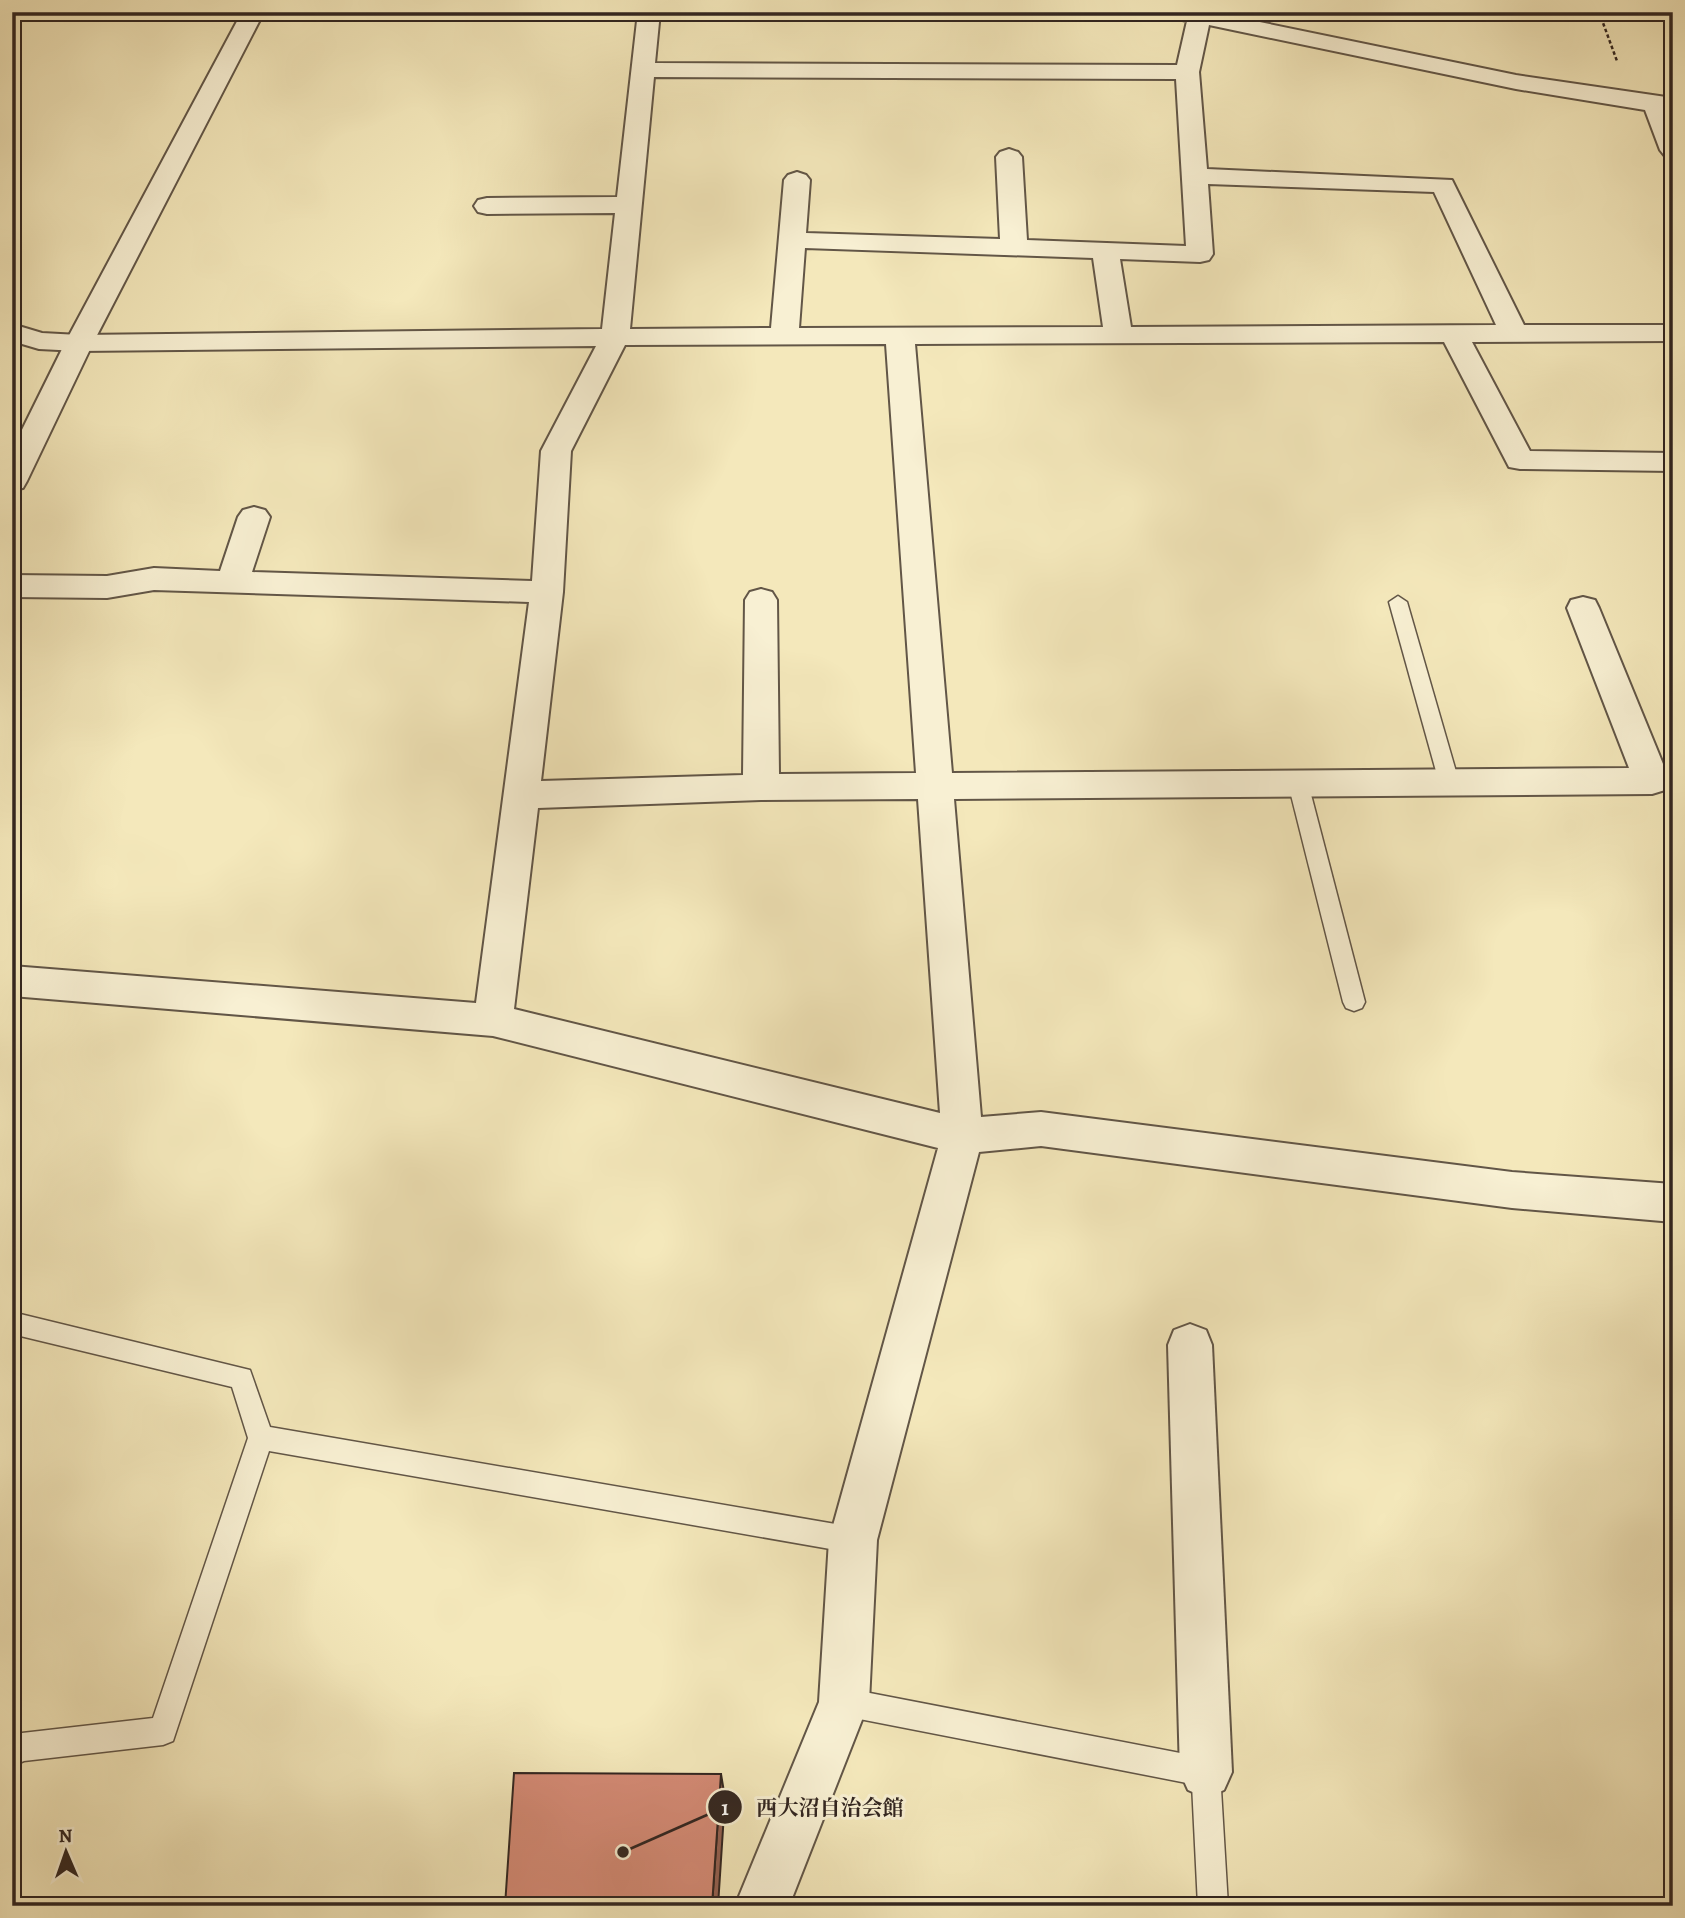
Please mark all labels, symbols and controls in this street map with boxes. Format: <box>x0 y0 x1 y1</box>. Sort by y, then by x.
callout: 西大沼自治会館 <box>707 1786 917 1828</box>
text: 1 <box>721 1794 729 1822</box>
text: 西大沼自治会館 <box>757 1794 904 1822</box>
north arrow <box>32 1816 102 1886</box>
text: N <box>58 1823 73 1849</box>

